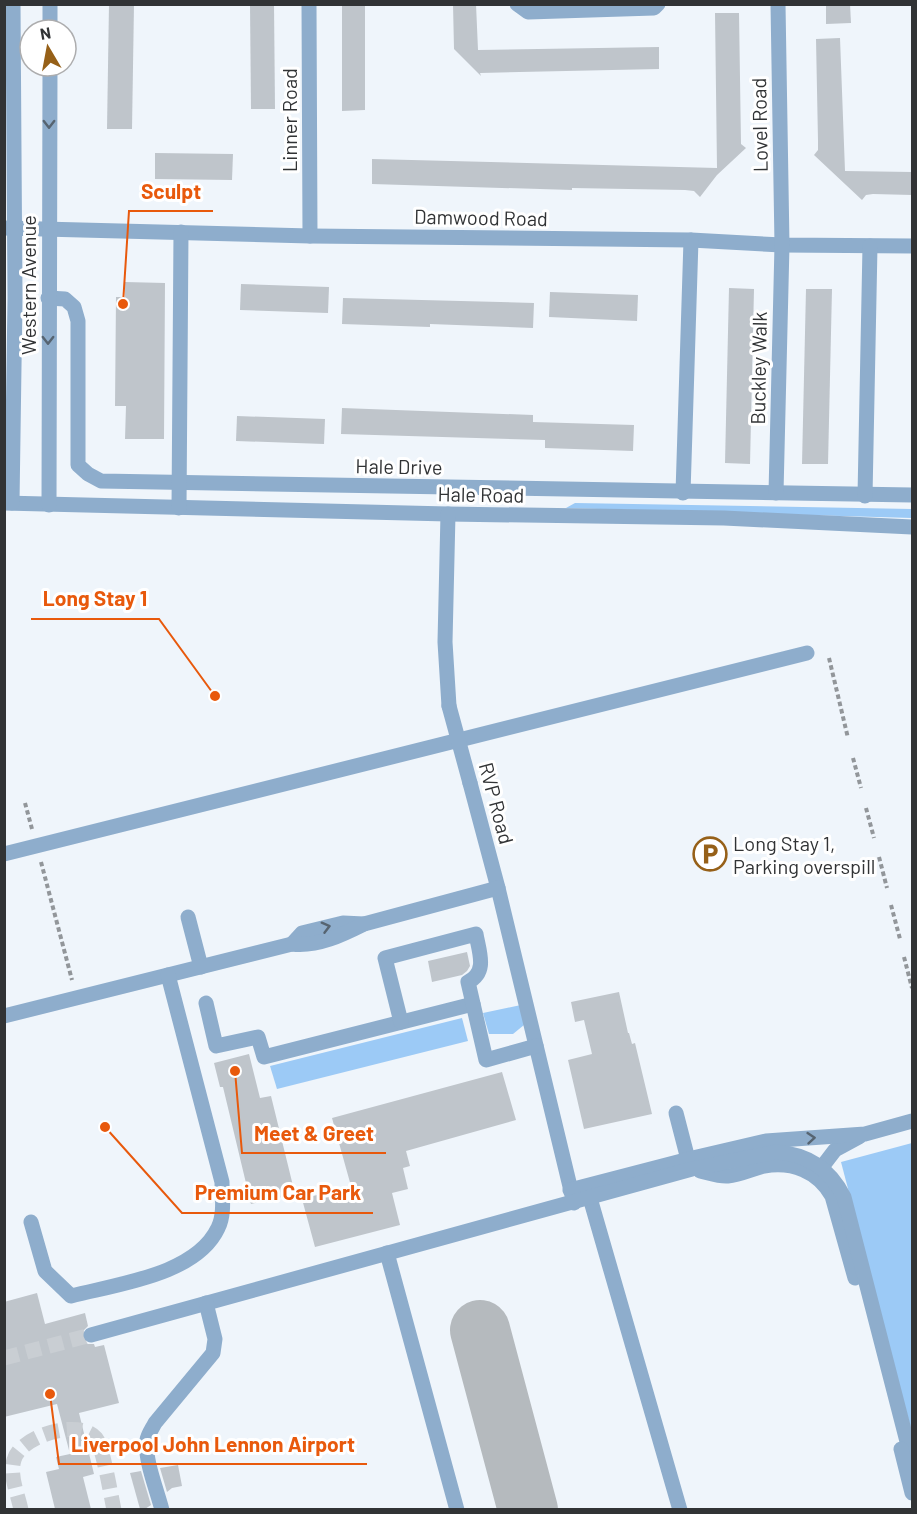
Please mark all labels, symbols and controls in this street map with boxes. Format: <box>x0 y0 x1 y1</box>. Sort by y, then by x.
north arrow <box>18 18 78 78</box>
text: N <box>38 22 52 43</box>
street label: Linner Road <box>277 68 301 172</box>
street label: Lovel Road <box>746 78 772 172</box>
one-way arrow <box>43 120 56 129</box>
callout: Sculpt <box>129 172 213 211</box>
text: Sculpt <box>141 178 201 203</box>
street label: Damwood Road <box>414 204 548 230</box>
street label: Western Avenue <box>16 215 40 355</box>
street label: Buckley Walk <box>745 311 771 425</box>
one-way arrow <box>42 336 54 345</box>
street label: Hale Drive <box>355 453 443 479</box>
street label: Hale Road <box>437 481 525 507</box>
callout: Long Stay 1 <box>31 580 159 619</box>
text: Long Stay 1 <box>43 585 147 610</box>
street label: RVP Road <box>475 760 519 846</box>
place label: Long Stay 1, Parking overspill <box>733 831 875 878</box>
parking icon: Long Stay 1, Parking overspill <box>692 836 728 872</box>
one-way arrow <box>320 922 331 934</box>
callout: Meet & Greet <box>242 1114 386 1153</box>
text: Meet & Greet <box>254 1120 374 1145</box>
one-way arrow <box>807 1132 816 1145</box>
callout: Premium Car Park <box>182 1174 373 1213</box>
text: Premium Car Park <box>195 1179 361 1204</box>
callout: Liverpool John Lennon Airport <box>59 1425 367 1464</box>
text: Liverpool John Lennon Airport <box>71 1431 355 1456</box>

